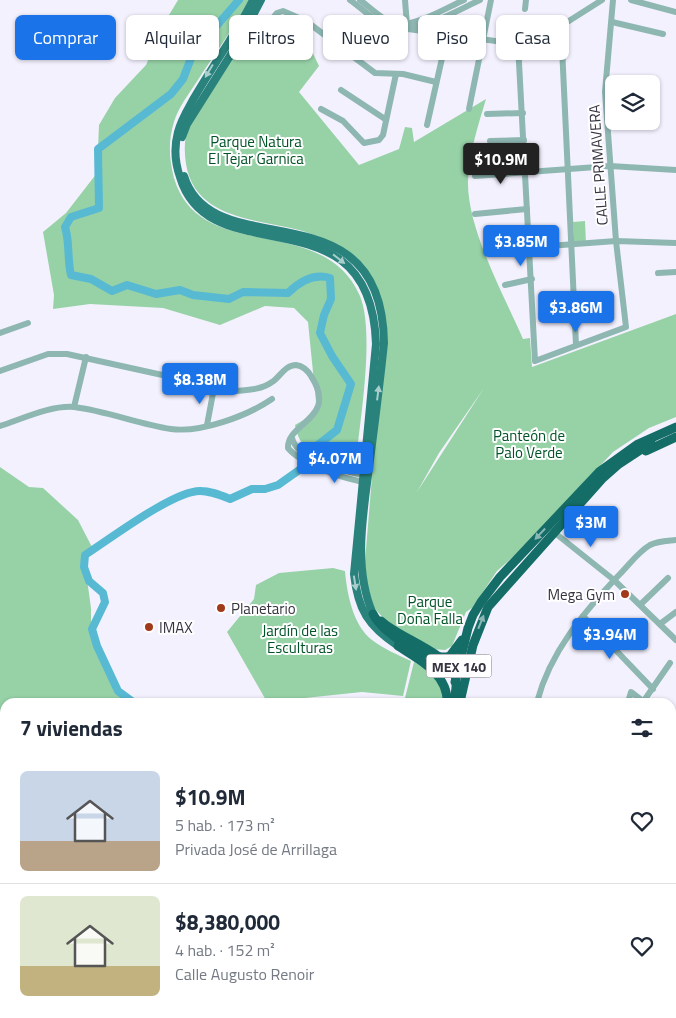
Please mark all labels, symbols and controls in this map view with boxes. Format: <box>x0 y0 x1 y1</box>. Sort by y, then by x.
chip: Comprar <box>15 15 116 60</box>
chip: Alquilar <box>126 15 219 60</box>
chip: Filtros <box>229 15 313 60</box>
chip: Nuevo <box>323 15 408 60</box>
chip: Piso <box>418 15 486 60</box>
chip: Casa <box>496 15 569 60</box>
one-way arrow <box>205 65 214 78</box>
map controls <box>605 75 660 130</box>
button: layers <box>605 75 660 130</box>
street label: CALLE PRIMAVERA <box>582 104 614 226</box>
park label: Parque Natura El Tejar Garnica <box>208 130 304 170</box>
pin: $10.9M <box>460 142 542 185</box>
text: $10.9M <box>474 147 528 171</box>
pin: $3.85M <box>480 224 562 267</box>
text: $3.85M <box>494 229 548 253</box>
one-way arrow <box>332 253 345 264</box>
pin: $3.86M <box>535 290 617 333</box>
text: $3.86M <box>549 295 603 319</box>
pin: $8.38M <box>159 362 241 405</box>
text: $8.38M <box>173 367 227 391</box>
one-way arrow <box>374 384 382 400</box>
park label: Panteón de Palo Verde <box>493 424 565 464</box>
pin: $4.07M <box>294 442 376 484</box>
text: $4.07M <box>308 446 362 470</box>
pin: $3M <box>567 506 615 548</box>
text: $3M <box>575 510 607 534</box>
one-way arrow <box>534 528 546 540</box>
one-way arrow <box>352 576 360 592</box>
place label: Mega Gym <box>547 583 615 606</box>
marker: Mega Gym <box>619 588 631 600</box>
park label: Parque Doña Falla <box>397 590 463 630</box>
place label: Planetario <box>231 597 296 620</box>
marker: Planetario <box>215 602 227 614</box>
one-way arrow <box>478 615 486 629</box>
place label: IMAX <box>159 616 193 639</box>
pin: $3.94M <box>569 618 651 660</box>
park label: Jardín de las Esculturas <box>262 619 338 659</box>
marker: IMAX <box>143 621 155 633</box>
text: $3.94M <box>583 622 637 646</box>
road number: MEX 140 <box>426 654 492 678</box>
text: 7 viviendas <box>20 712 123 744</box>
icon: filters <box>628 714 656 742</box>
text: $10.9M <box>175 781 245 813</box>
icon: home <box>60 791 120 851</box>
icon: heart <box>628 807 656 835</box>
text: 5 hab. · 173 m² <box>175 813 275 837</box>
text: Privada José de Arrillaga <box>175 837 337 861</box>
text: $8,380,000 <box>175 906 280 938</box>
icon: home <box>60 916 120 976</box>
icon: heart <box>628 932 656 960</box>
text: 4 hab. · 152 m² <box>175 938 275 962</box>
text: Calle Augusto Renoir <box>175 962 314 986</box>

